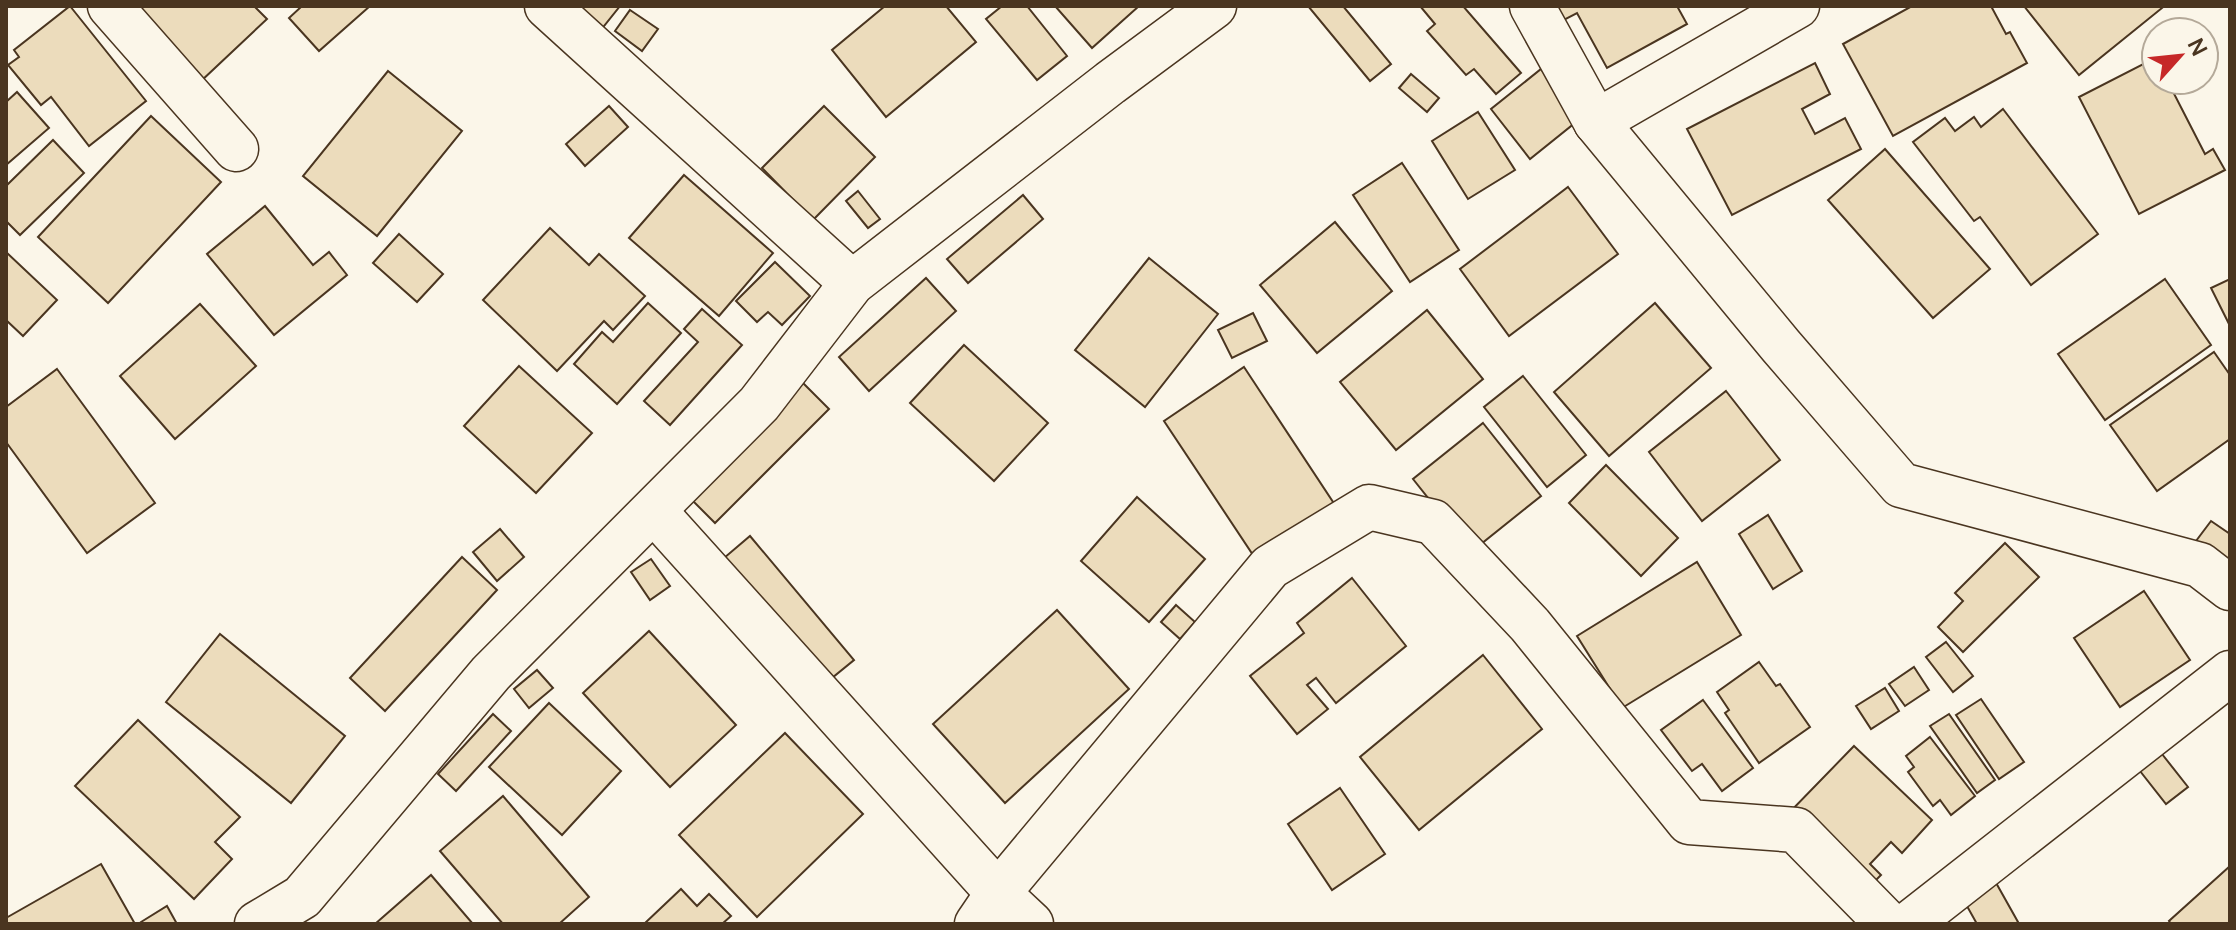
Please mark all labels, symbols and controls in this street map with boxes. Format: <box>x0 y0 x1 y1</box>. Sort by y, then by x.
north arrow <box>2140 16 2220 96</box>
text: N <box>2181 33 2215 61</box>

